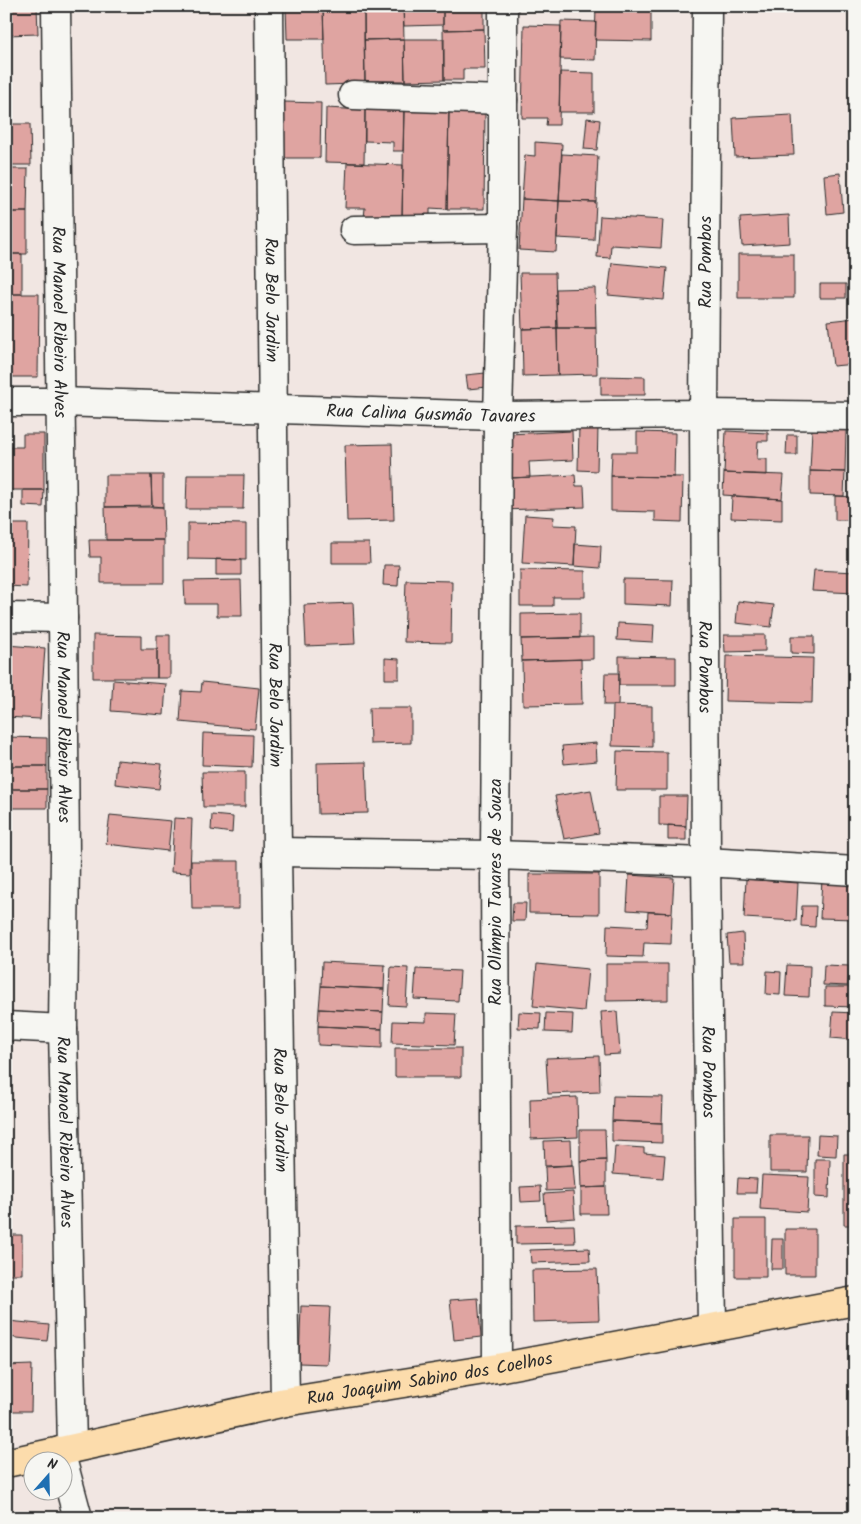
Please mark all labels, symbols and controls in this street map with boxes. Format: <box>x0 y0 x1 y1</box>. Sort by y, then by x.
street label: Rua Pombos <box>692 215 721 308</box>
street label: Rua Manoel Ribeiro Alves <box>43 226 74 418</box>
street label: Rua Belo Jardim <box>255 238 285 362</box>
street label: Rua Calina Gusmão Tavares <box>326 398 536 432</box>
street label: Rua Pombos <box>689 621 718 714</box>
street label: Rua Manoel Ribeiro Alves <box>47 631 78 823</box>
street label: Rua Belo Jardim <box>259 642 289 767</box>
street label: Rua Olímpio Tavares de Souza <box>482 778 511 1006</box>
street label: Rua Pombos <box>692 1026 722 1119</box>
street label: Rua Manoel Ribeiro Alves <box>47 1036 80 1228</box>
street label: Rua Belo Jardim <box>264 1047 295 1173</box>
street label: Rua Joaquim Sabino dos Coelhos <box>305 1345 555 1414</box>
north arrow <box>22 1452 72 1502</box>
text: N <box>44 1453 60 1477</box>

